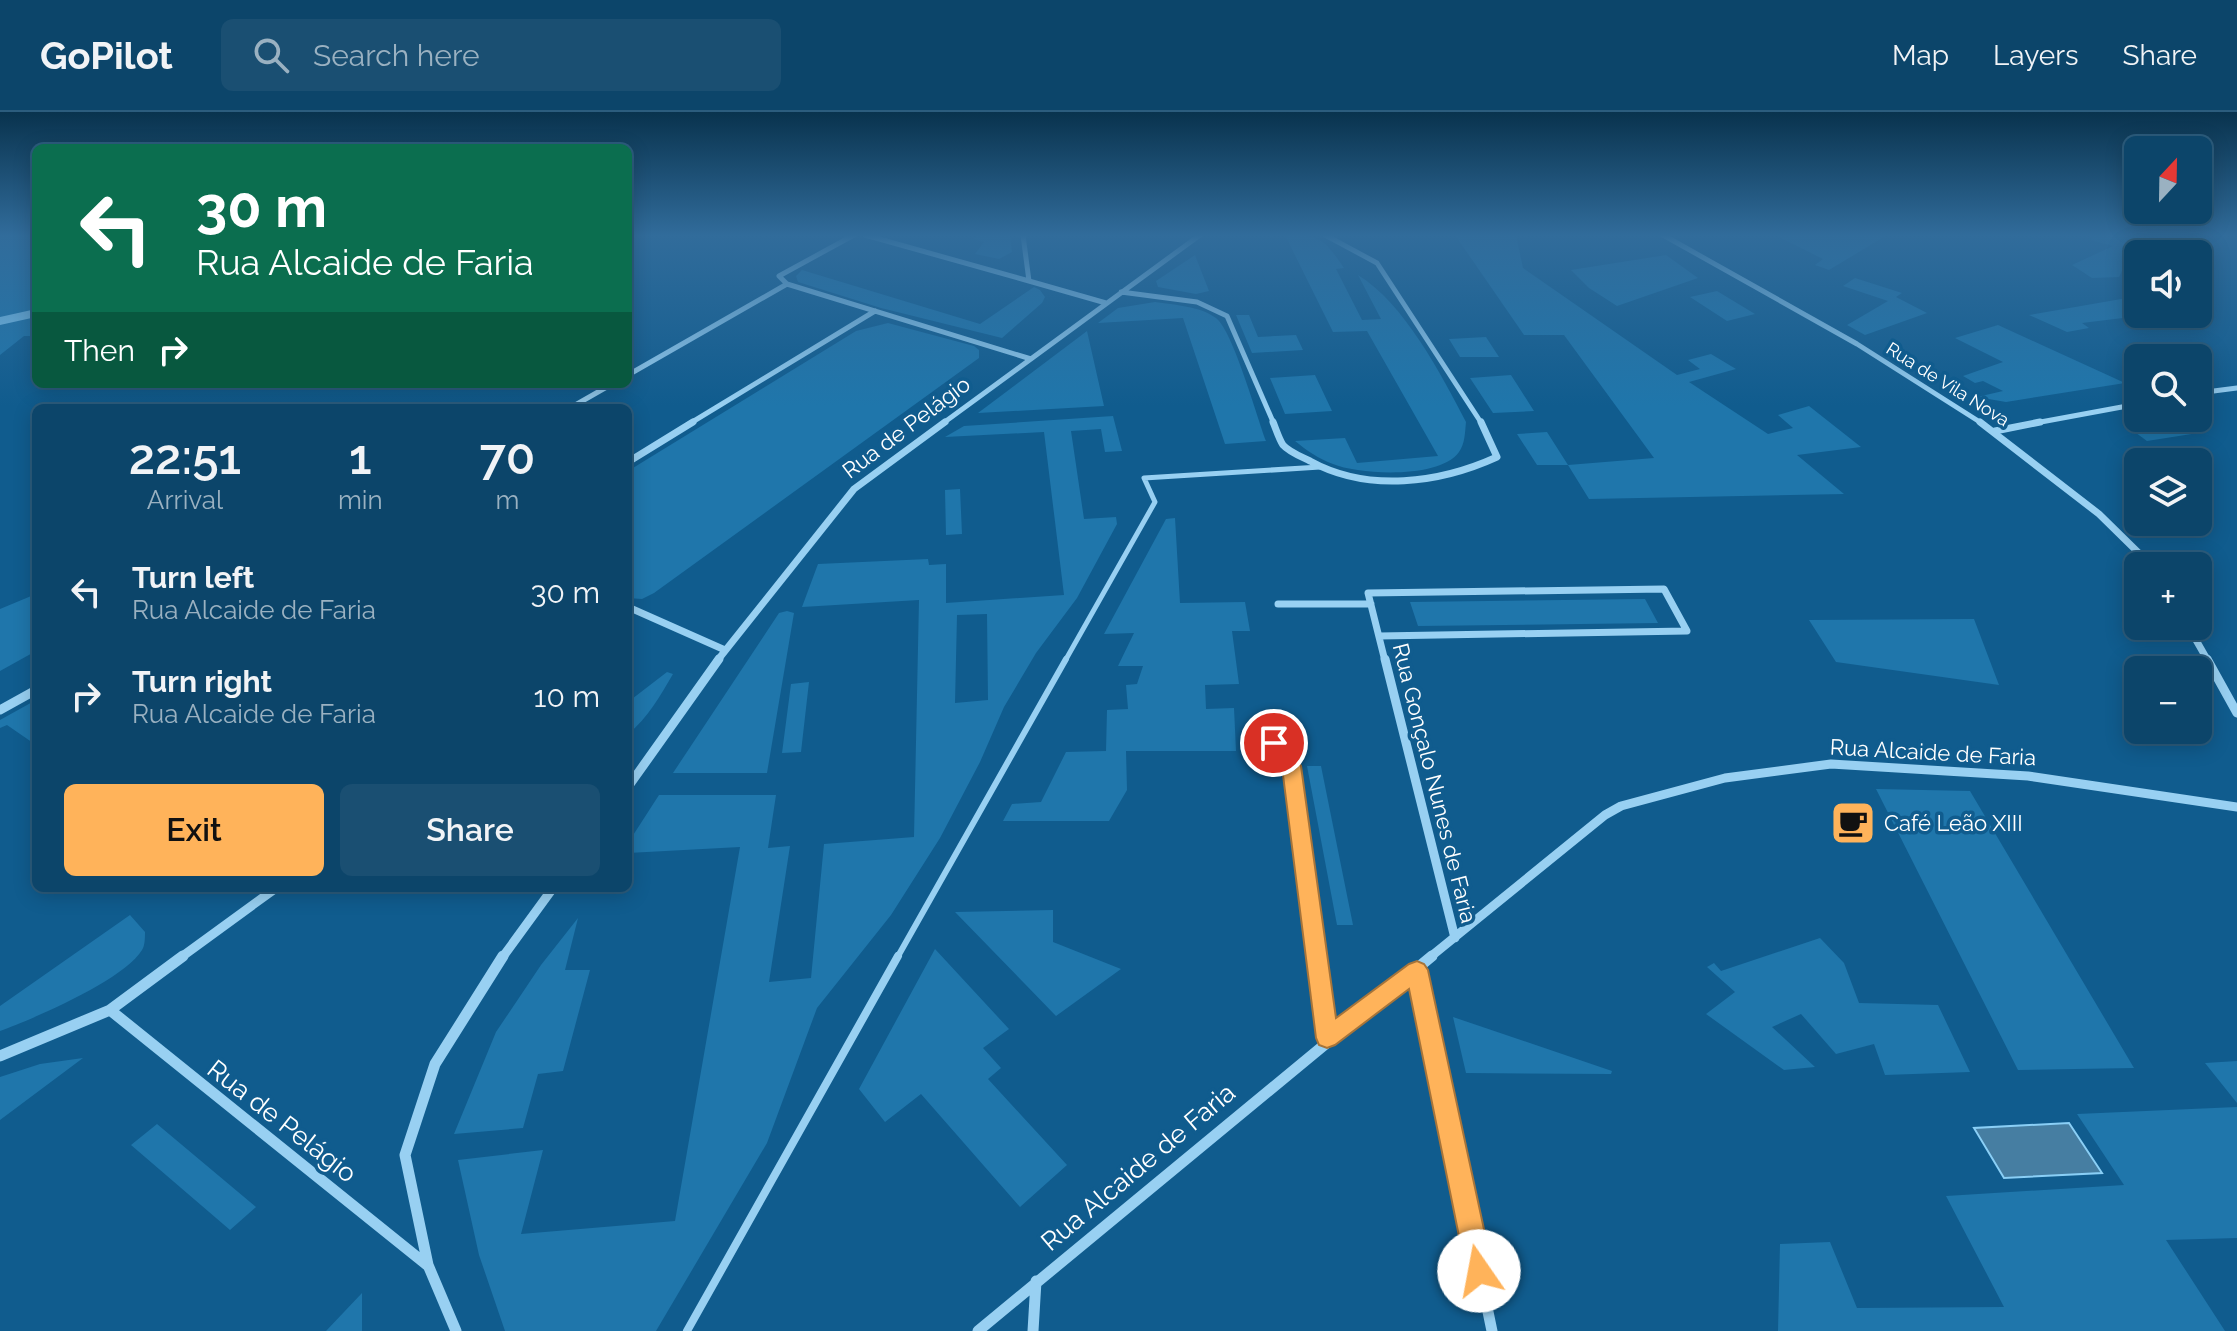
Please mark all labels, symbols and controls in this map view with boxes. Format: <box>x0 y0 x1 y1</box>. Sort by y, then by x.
search box <box>221 19 781 91</box>
text: GoPilot <box>40 33 173 78</box>
icon: search <box>249 33 293 77</box>
text: Search here <box>313 38 480 73</box>
text: Map <box>1892 39 1949 72</box>
text: Layers <box>1993 39 2079 72</box>
text: Share <box>2123 39 2197 72</box>
north arrow <box>2124 136 2212 224</box>
map controls <box>2124 136 2212 744</box>
text: 30 m <box>196 174 327 240</box>
icon: left <box>64 176 168 280</box>
button: sound <box>2124 240 2212 328</box>
text: Rua Alcaide de Faria <box>196 241 534 283</box>
icon: right <box>151 328 195 372</box>
text: Then <box>64 333 135 368</box>
street label: Rua de Vila Nova <box>1883 338 2013 430</box>
button: search <box>2124 344 2212 432</box>
street label: Rua de Pelágio <box>837 371 975 483</box>
text: 22:51 <box>129 429 241 485</box>
text: 1 <box>349 429 372 485</box>
text: 70 <box>479 429 535 485</box>
button: layers <box>2124 448 2212 536</box>
text: Arrival <box>147 485 223 515</box>
text: min <box>338 485 383 515</box>
text: m <box>495 485 519 515</box>
button: + <box>2124 552 2212 640</box>
text: Turn left <box>132 560 254 595</box>
icon: left <box>64 570 108 614</box>
text: 30 m <box>530 575 600 610</box>
text: Rua Alcaide de Faria <box>132 595 376 625</box>
street label: Rua Gonçalo Nunes de Faria <box>1388 640 1482 926</box>
button: − <box>2124 656 2212 744</box>
text: Turn right <box>132 664 272 699</box>
icon: right <box>64 674 108 718</box>
text: 10 m <box>534 679 600 714</box>
text: Rua Alcaide de Faria <box>132 699 376 729</box>
pin <box>1240 709 1308 777</box>
icon: arrive <box>1252 721 1296 765</box>
street label: Rua Alcaide de Faria <box>1829 734 2037 770</box>
button: Exit <box>64 784 324 876</box>
button: Share <box>340 784 600 876</box>
cafe icon: Café Leão XIII <box>1829 799 1877 847</box>
place label: Café Leão XIII <box>1884 810 2023 836</box>
street label: Rua de Pelágio <box>202 1054 362 1188</box>
street label: Rua Alcaide de Faria <box>1035 1077 1241 1257</box>
position arrow <box>1437 1229 1521 1313</box>

